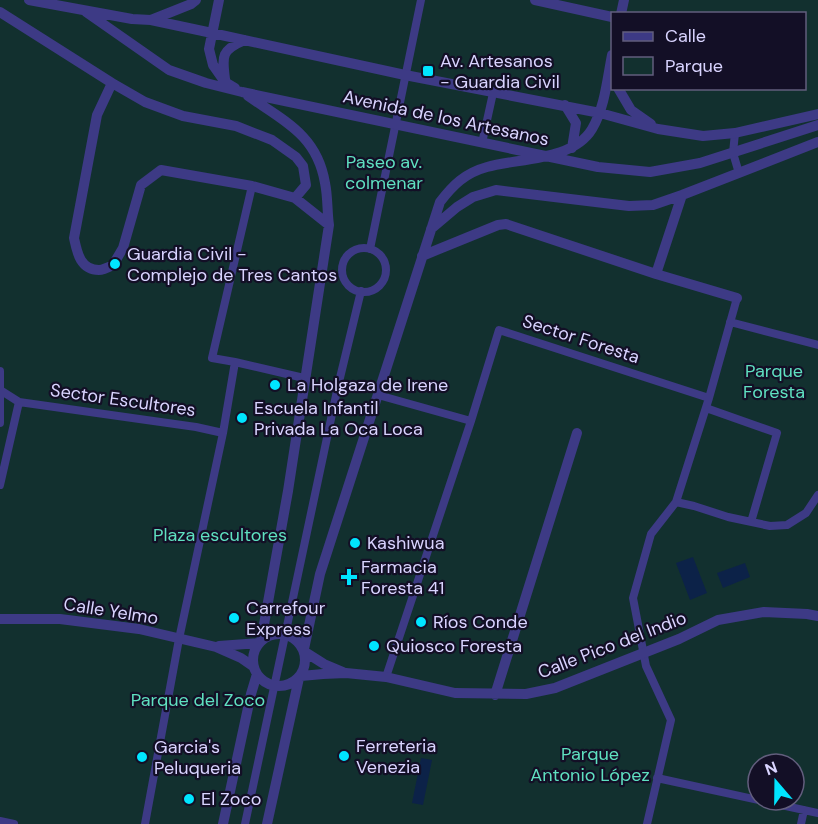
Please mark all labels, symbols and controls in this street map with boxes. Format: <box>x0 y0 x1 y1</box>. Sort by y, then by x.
legend <box>611 12 806 90</box>
text: Calle <box>665 24 706 48</box>
place label: Av. Artesanos - Guardia Civil <box>440 49 560 94</box>
text: Parque <box>665 54 723 78</box>
marker: Av. Artesanos - Guardia Civil <box>421 64 435 78</box>
street label: Avenida de los Artesanos <box>341 84 551 152</box>
park label: Paseo av. colmenar <box>345 150 423 195</box>
place label: Guardia Civil - Complejo de Tres Cantos <box>127 242 337 287</box>
marker: Guardia Civil - Complejo de Tres Cantos <box>108 257 122 271</box>
street label: Sector Foresta <box>519 309 643 369</box>
park label: Parque Foresta <box>743 359 805 404</box>
place label: La Holgaza de Irene <box>287 373 448 397</box>
street label: Sector Escultores <box>49 378 197 422</box>
marker: La Holgaza de Irene <box>268 378 282 392</box>
place label: Escuela Infantil Privada La Oca Loca <box>254 396 423 441</box>
marker: Escuela Infantil Privada La Oca Loca <box>235 411 249 425</box>
park label: Plaza escultores <box>153 523 287 547</box>
place label: Kashiwua <box>367 531 444 555</box>
marker: Kashiwua <box>348 536 362 550</box>
place label: Farmacia Foresta 41 <box>361 555 444 600</box>
marker: Farmacia Foresta 41 <box>342 570 356 584</box>
street label: Calle Yelmo <box>62 592 160 630</box>
place label: Carrefour Express <box>246 596 326 641</box>
street label: Calle Pico del Indio <box>534 606 690 684</box>
place label: Ríos Conde <box>433 610 528 634</box>
marker: Carrefour Express <box>227 611 241 625</box>
marker: Ríos Conde <box>414 615 428 629</box>
place label: Quiosco Foresta <box>386 634 522 658</box>
marker: Quiosco Foresta <box>367 639 381 653</box>
park label: Parque del Zoco <box>131 688 265 712</box>
place label: Ferreteria Venezia <box>356 734 436 779</box>
place label: Garcia's Peluqueria <box>154 735 241 780</box>
park label: Parque Antonio López <box>530 742 650 787</box>
marker: Ferreteria Venezia <box>337 749 351 763</box>
marker: Garcia's Peluqueria <box>135 750 149 764</box>
north arrow <box>746 752 806 812</box>
text: N <box>762 757 780 780</box>
place label: El Zoco <box>201 787 261 811</box>
marker: El Zoco <box>182 792 196 806</box>

